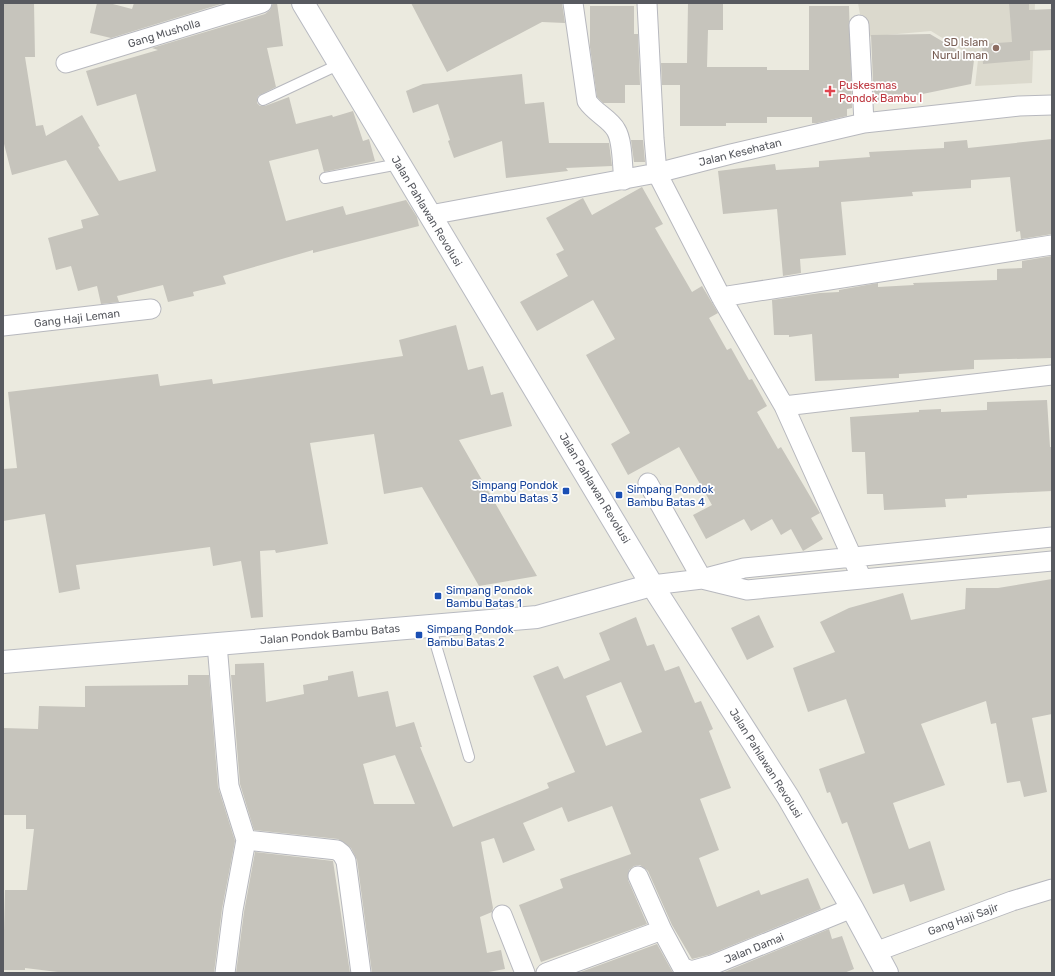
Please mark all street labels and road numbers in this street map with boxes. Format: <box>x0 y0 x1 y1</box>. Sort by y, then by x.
street label: Gang Musholla <box>126 16 202 51</box>
street label: Jalan Kesehatan <box>697 136 783 169</box>
street label: Jalan Pahlawan Revolusi <box>388 154 465 269</box>
street label: Gang Haji Leman <box>33 307 121 330</box>
street label: Jalan Pahlawan Revolusi <box>556 431 633 546</box>
street label: Jalan Pondok Bambu Batas <box>259 622 401 647</box>
street label: Jalan Pahlawan Revolusi <box>727 706 805 820</box>
street label: Gang Haji Sajir <box>926 900 1001 938</box>
street label: Jalan Damai <box>722 931 786 966</box>

